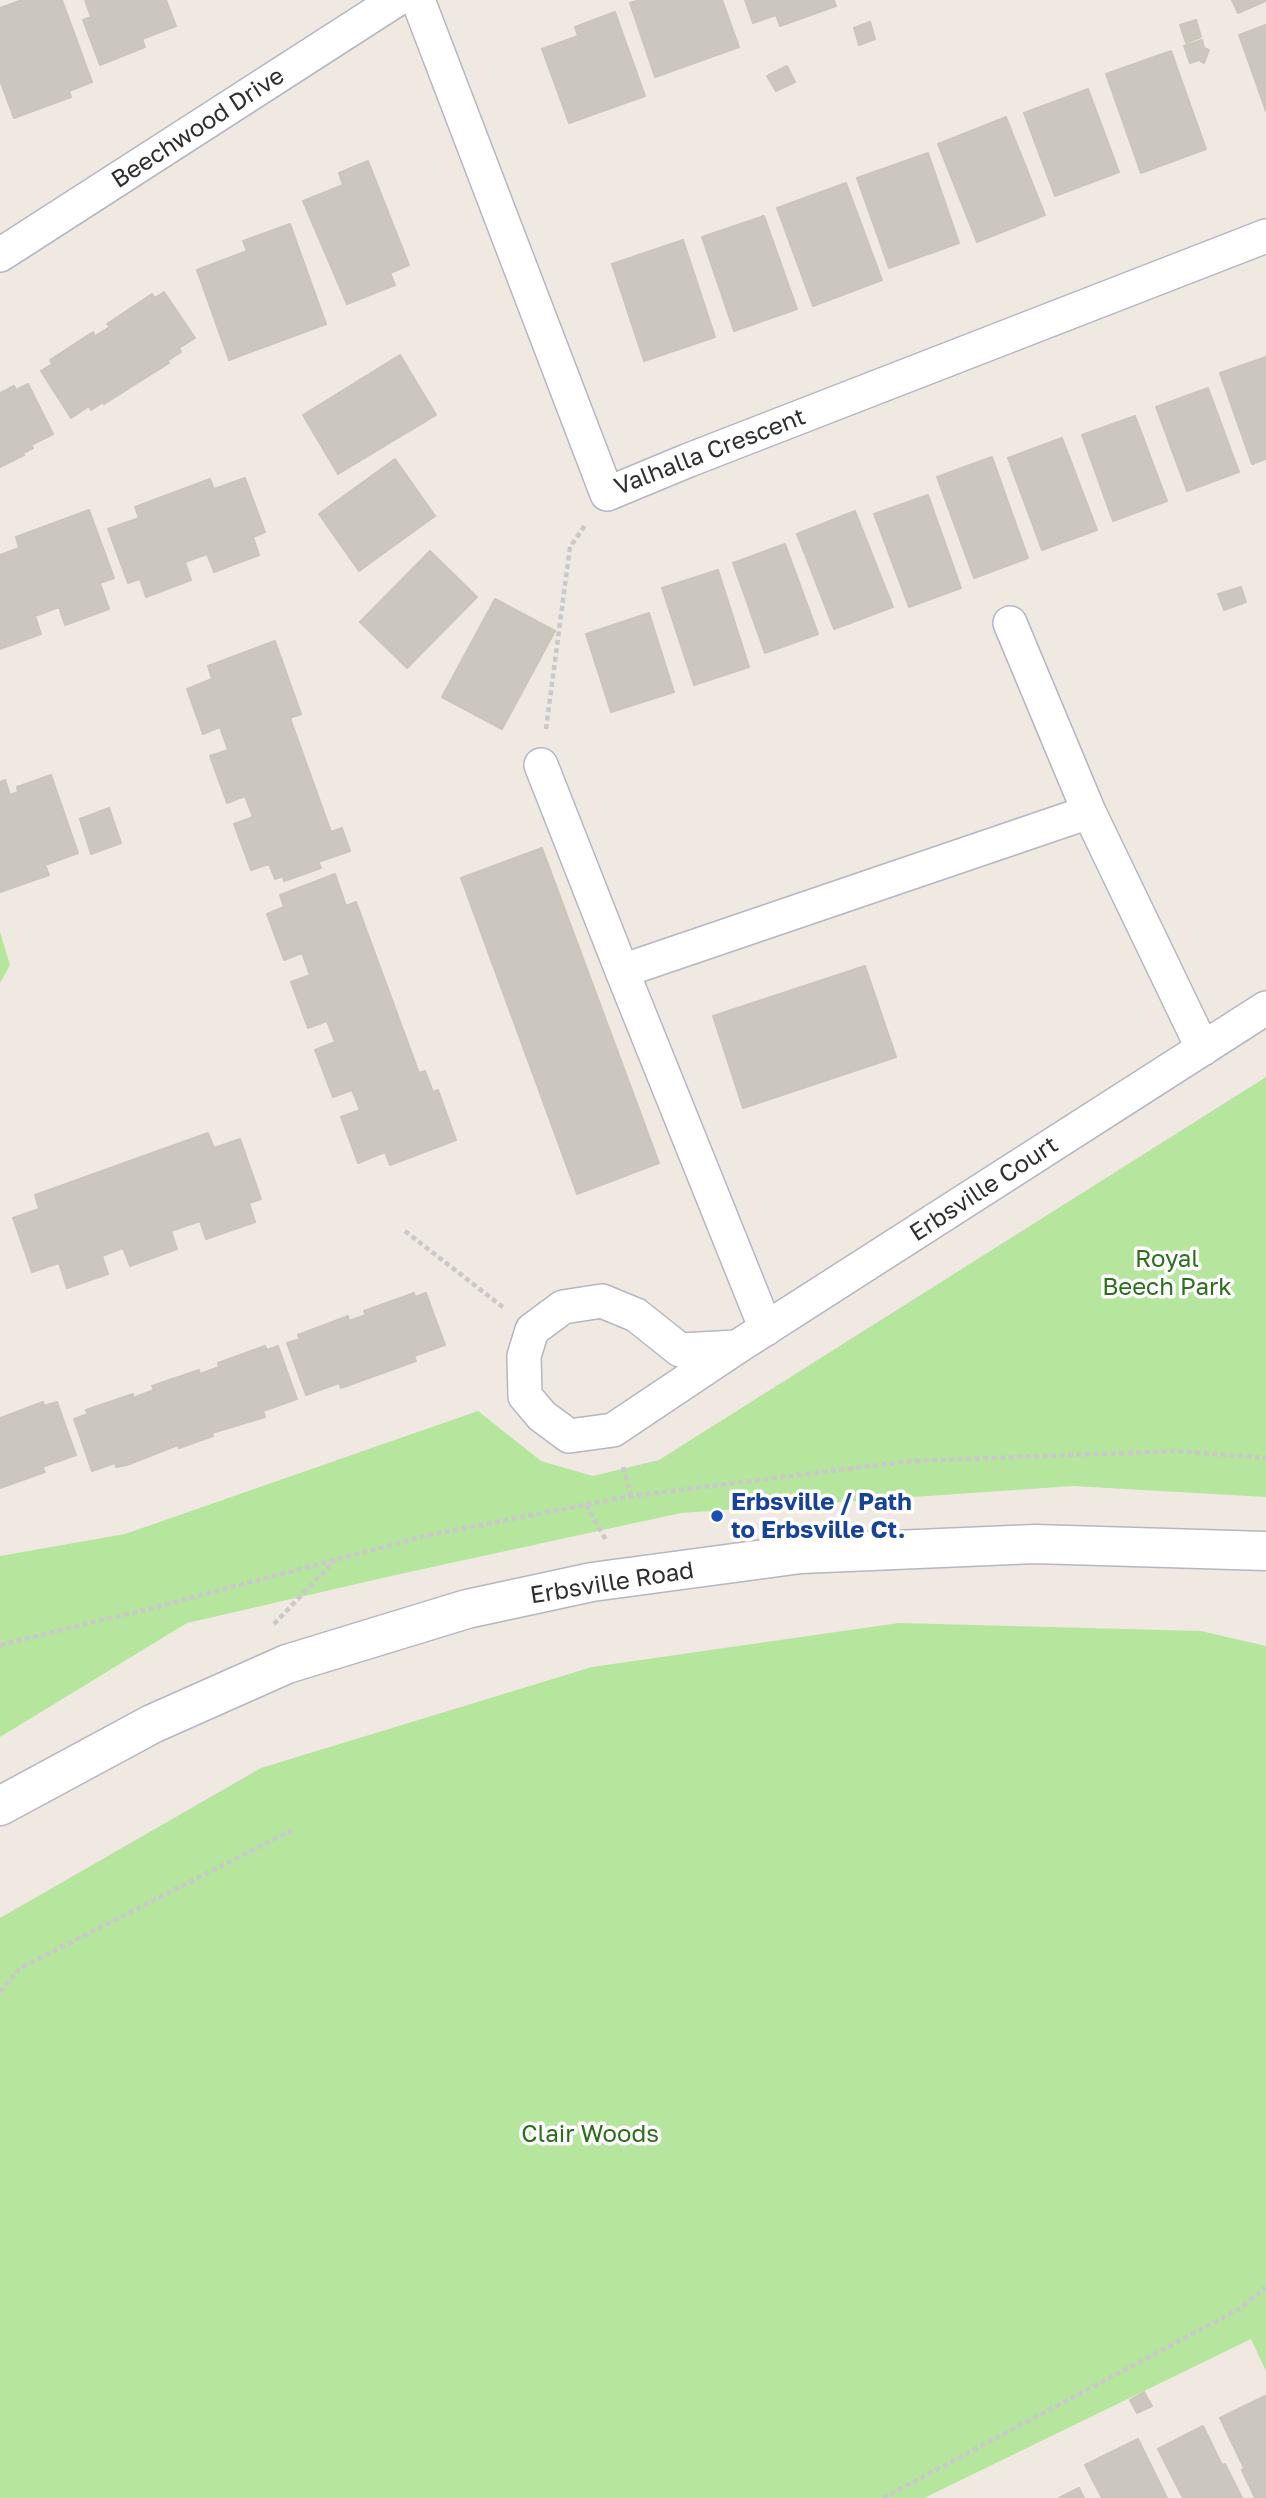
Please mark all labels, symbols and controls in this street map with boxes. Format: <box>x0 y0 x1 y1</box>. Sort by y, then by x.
street label: Beechwood Drive <box>106 62 290 194</box>
street label: Valhalla Crescent <box>610 402 810 502</box>
street label: Erbsville Court <box>904 1130 1064 1248</box>
park label: Royal Beech Park <box>1102 1245 1232 1301</box>
place label: Erbsville / Path to Erbsville Ct. <box>731 1488 912 1544</box>
marker: Erbsville / Path to Erbsville Ct. <box>709 1508 725 1524</box>
street label: Erbsville Road <box>528 1556 696 1610</box>
park label: Clair Woods <box>521 2120 659 2148</box>

